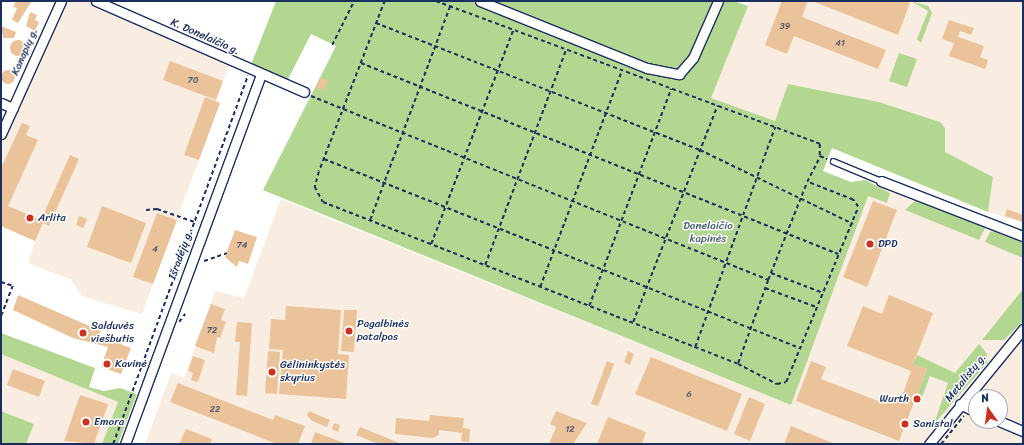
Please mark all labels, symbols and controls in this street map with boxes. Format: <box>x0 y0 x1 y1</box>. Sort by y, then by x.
street label: K. Donelaičio g. <box>169 16 241 58</box>
house number: 39 <box>780 21 790 31</box>
street label: Kanapių g. <box>9 26 41 78</box>
house number: 41 <box>835 38 845 48</box>
house number: 70 <box>188 75 198 85</box>
place label: Arlita <box>38 211 66 225</box>
marker: Arlita <box>25 213 35 223</box>
park label: Donelaičio kapinės <box>683 220 733 246</box>
street label: Išradėjų g. <box>166 228 196 282</box>
place label: DPD <box>878 237 898 251</box>
marker: DPD <box>865 239 875 249</box>
house number: 74 <box>237 240 247 250</box>
house number: 4 <box>152 244 158 254</box>
place label: Pagalbinės patalpos <box>357 318 409 344</box>
place label: Salduvės viešbutis <box>91 320 134 346</box>
house number: 72 <box>207 325 217 335</box>
marker: Pagalbinės patalpos <box>344 326 354 336</box>
marker: Salduvės viešbutis <box>78 328 88 338</box>
street label: Metalistų g. <box>943 351 989 405</box>
place label: Kavinė <box>115 357 147 371</box>
marker: Kavinė <box>102 359 112 369</box>
place label: Gėlininkystės skyrius <box>280 359 345 385</box>
marker: Gėlininkystės skyrius <box>267 367 277 377</box>
text: N <box>979 388 991 408</box>
house number: 6 <box>686 389 692 399</box>
north arrow <box>968 389 1008 429</box>
place label: Wurth <box>880 392 909 406</box>
marker: Wurth <box>912 394 922 404</box>
house number: 22 <box>210 404 220 414</box>
place label: Emora <box>94 415 124 429</box>
marker: Emora <box>81 417 91 427</box>
place label: Sanistal <box>913 417 953 431</box>
marker: Sanistal <box>900 419 910 429</box>
house number: 12 <box>565 424 575 434</box>

